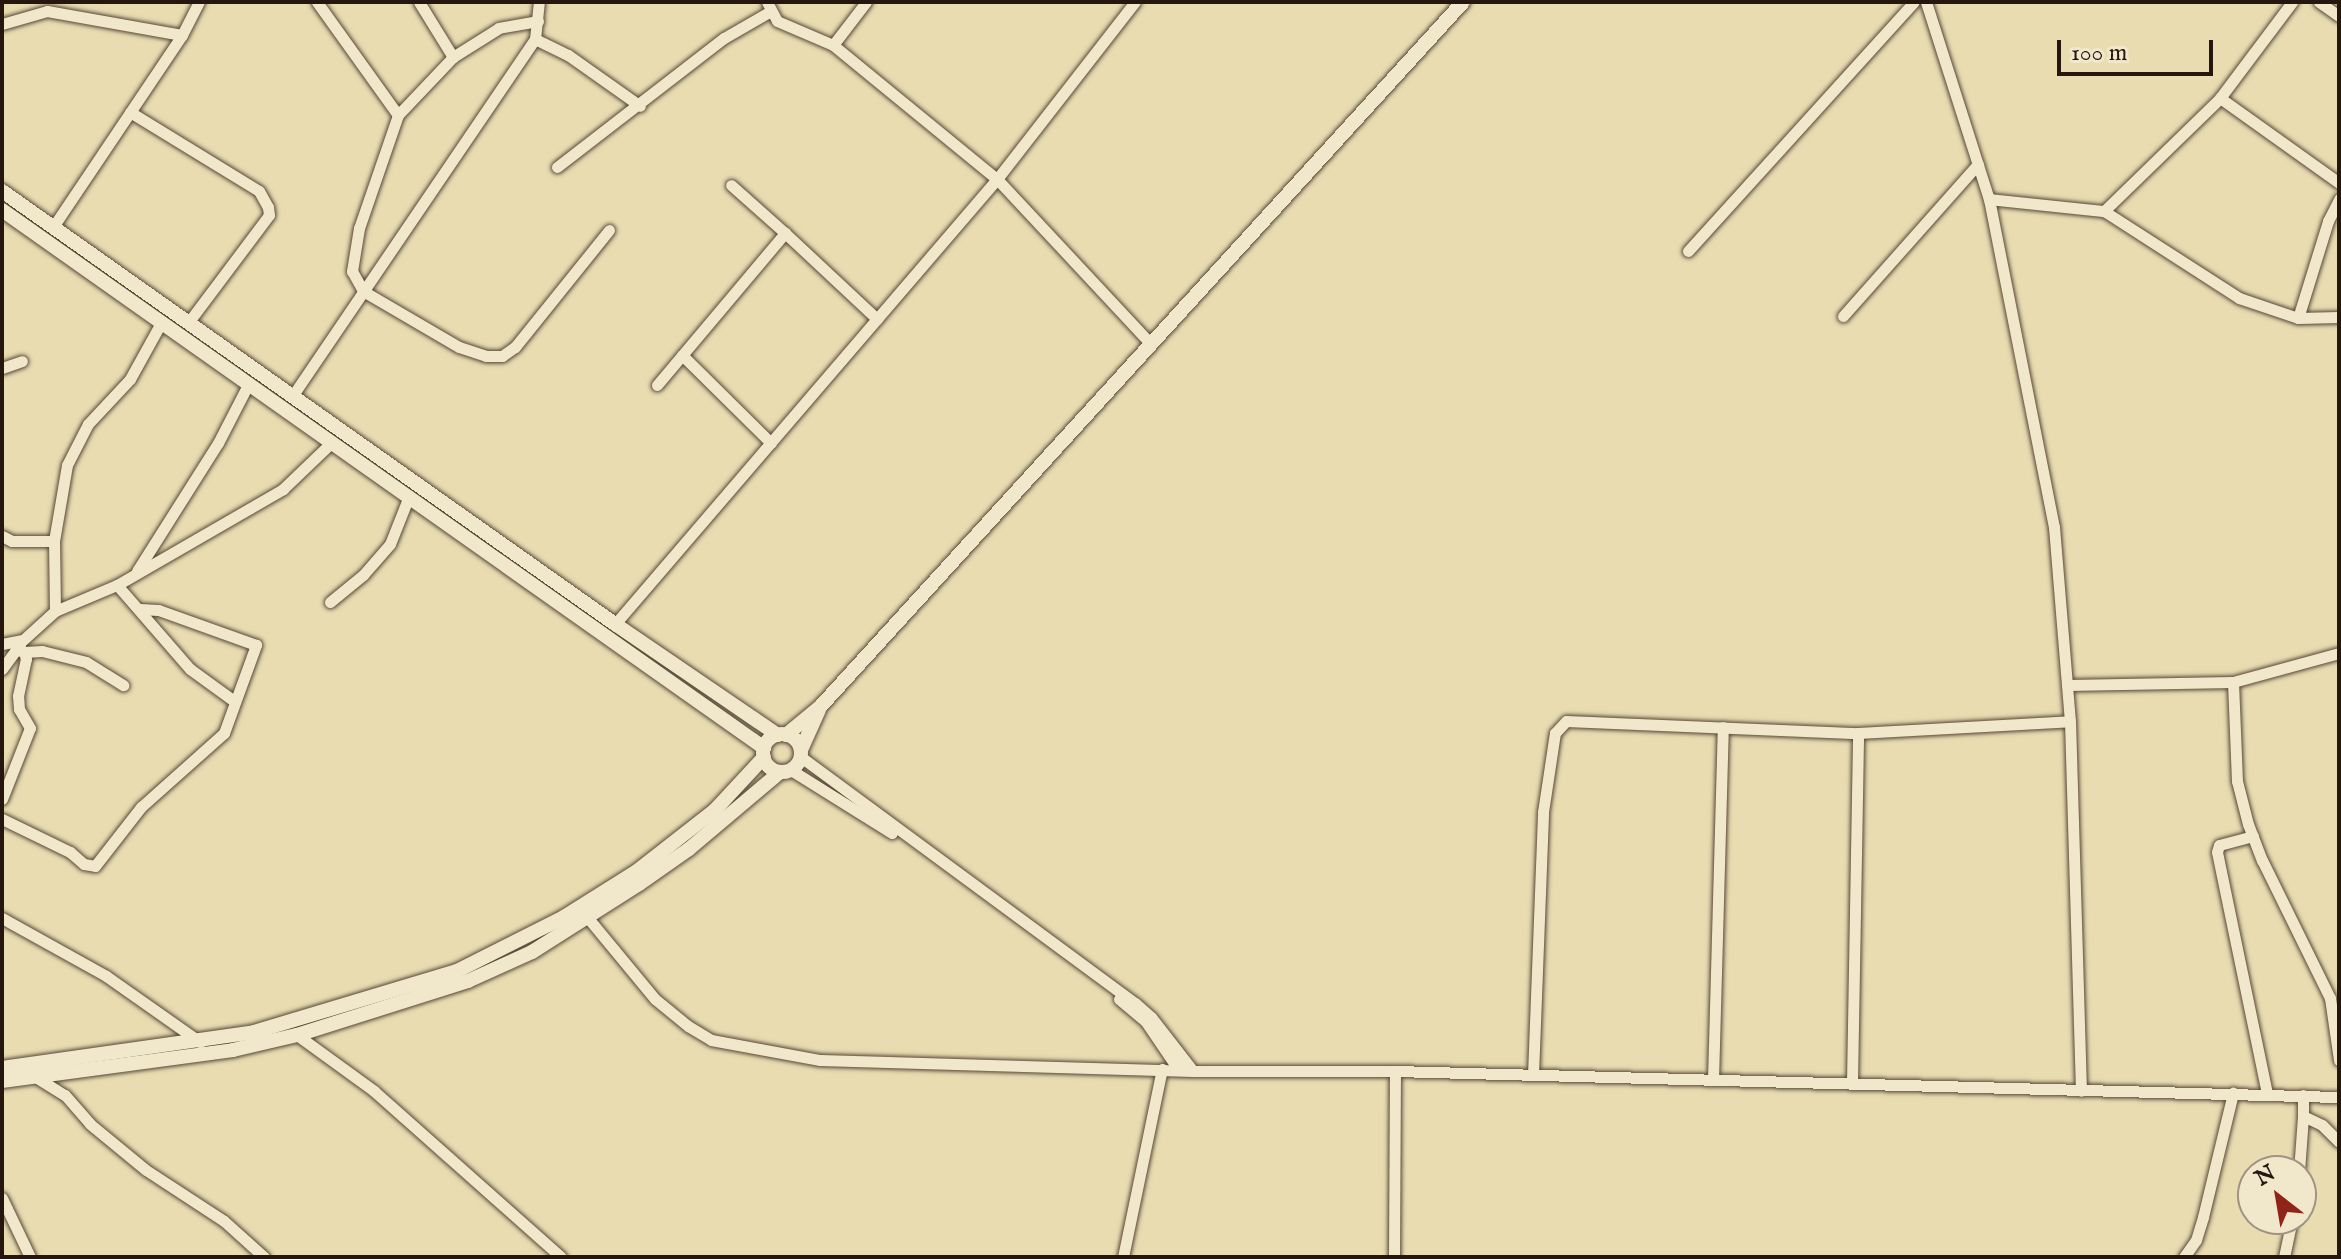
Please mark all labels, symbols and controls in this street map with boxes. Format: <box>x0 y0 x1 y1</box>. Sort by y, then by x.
scale bar <box>2061 24 2217 74</box>
text: 100 m <box>2071 38 2127 69</box>
north arrow <box>2237 1155 2317 1235</box>
text: N <box>2250 1159 2281 1193</box>

